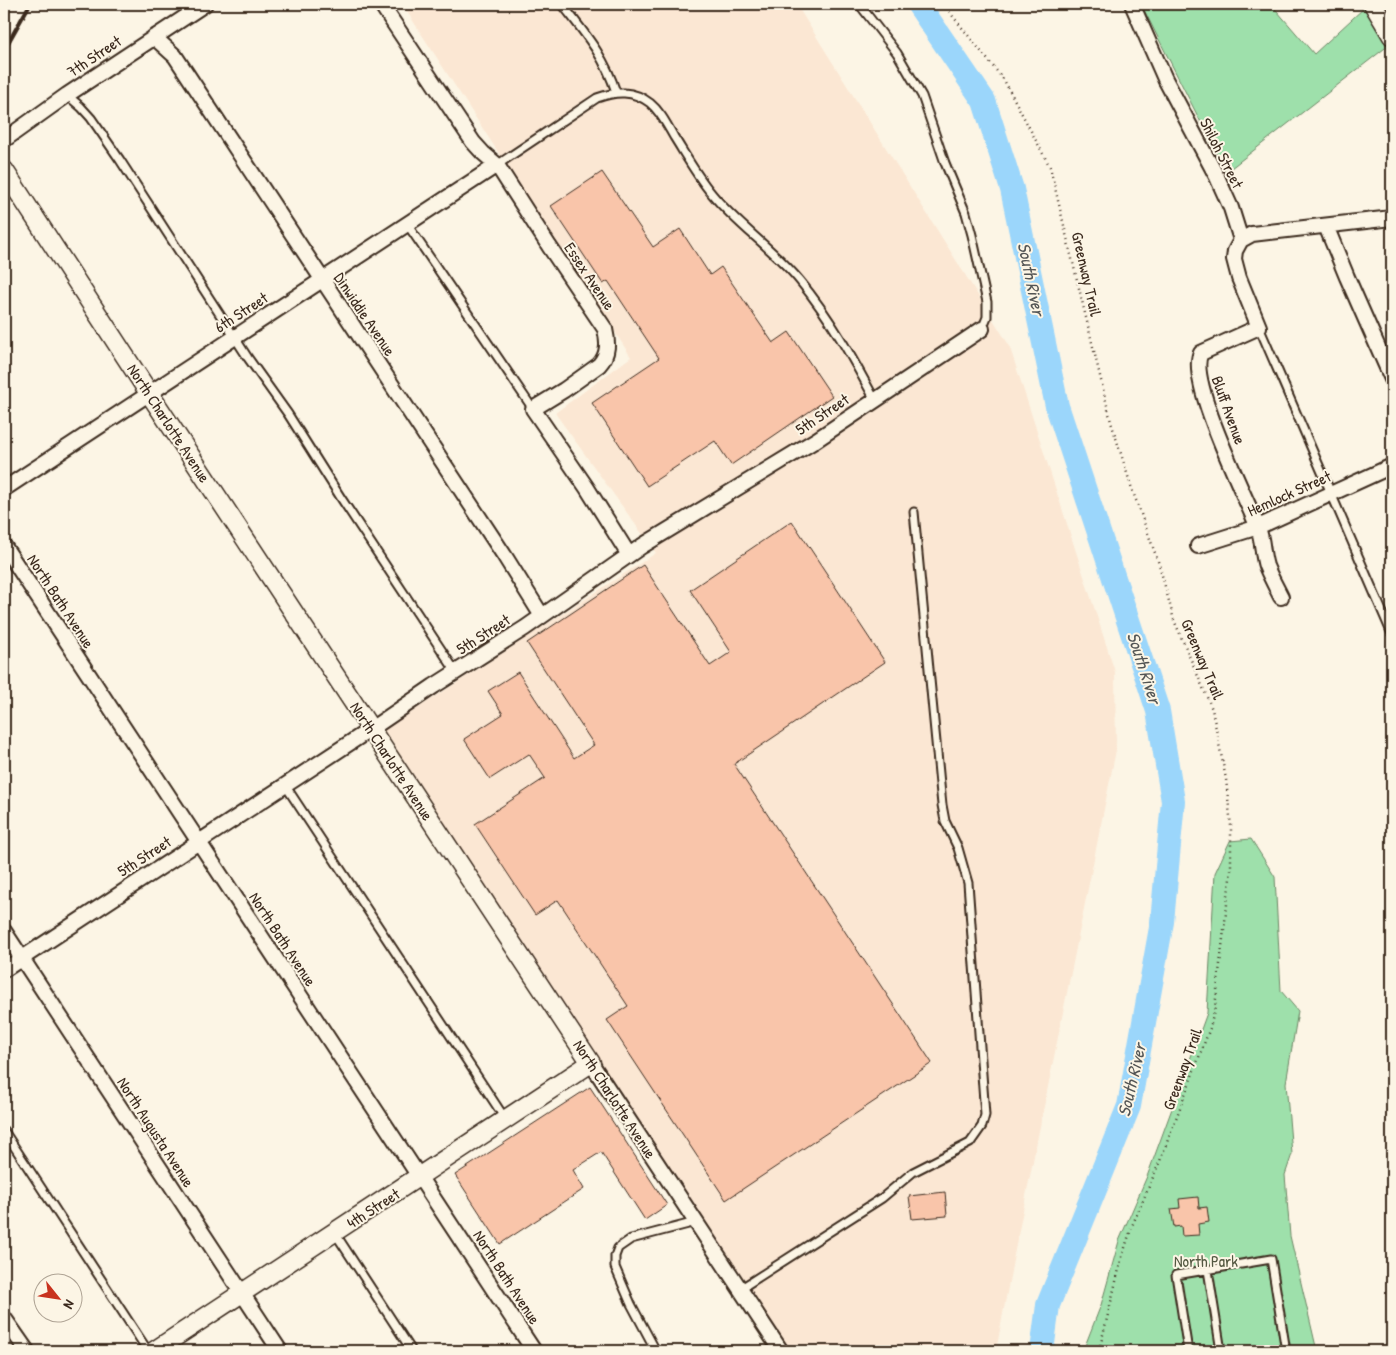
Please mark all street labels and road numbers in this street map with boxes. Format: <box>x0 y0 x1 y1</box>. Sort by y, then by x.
street label: 7th Street <box>63 30 126 82</box>
street label: Shiloh Street <box>1195 114 1249 192</box>
street label: Greenway Trail <box>1067 230 1108 319</box>
street label: Essex Avenue <box>559 238 621 315</box>
street label: Dinwiddie Avenue <box>329 268 401 361</box>
street label: 6th Street <box>210 286 272 337</box>
street label: North Charlotte Avenue <box>122 359 216 487</box>
street label: Bluff Avenue <box>1206 373 1252 448</box>
street label: 5th Street <box>791 388 853 440</box>
street label: Hemlock Street <box>1244 465 1335 521</box>
street label: North Bath Avenue <box>22 550 100 653</box>
street label: 5th Street <box>452 608 515 660</box>
street label: Greenway Trail <box>1176 615 1230 703</box>
street label: North Charlotte Avenue <box>345 697 439 825</box>
street label: 5th Street <box>113 830 176 882</box>
street label: North Bath Avenue <box>244 888 322 991</box>
street label: Greenway Trail <box>1157 1024 1207 1113</box>
street label: North Charlotte Avenue <box>568 1035 662 1163</box>
street label: North Augusta Avenue <box>112 1073 200 1192</box>
street label: 4th Street <box>342 1182 404 1233</box>
street label: North Bath Avenue <box>468 1226 546 1329</box>

